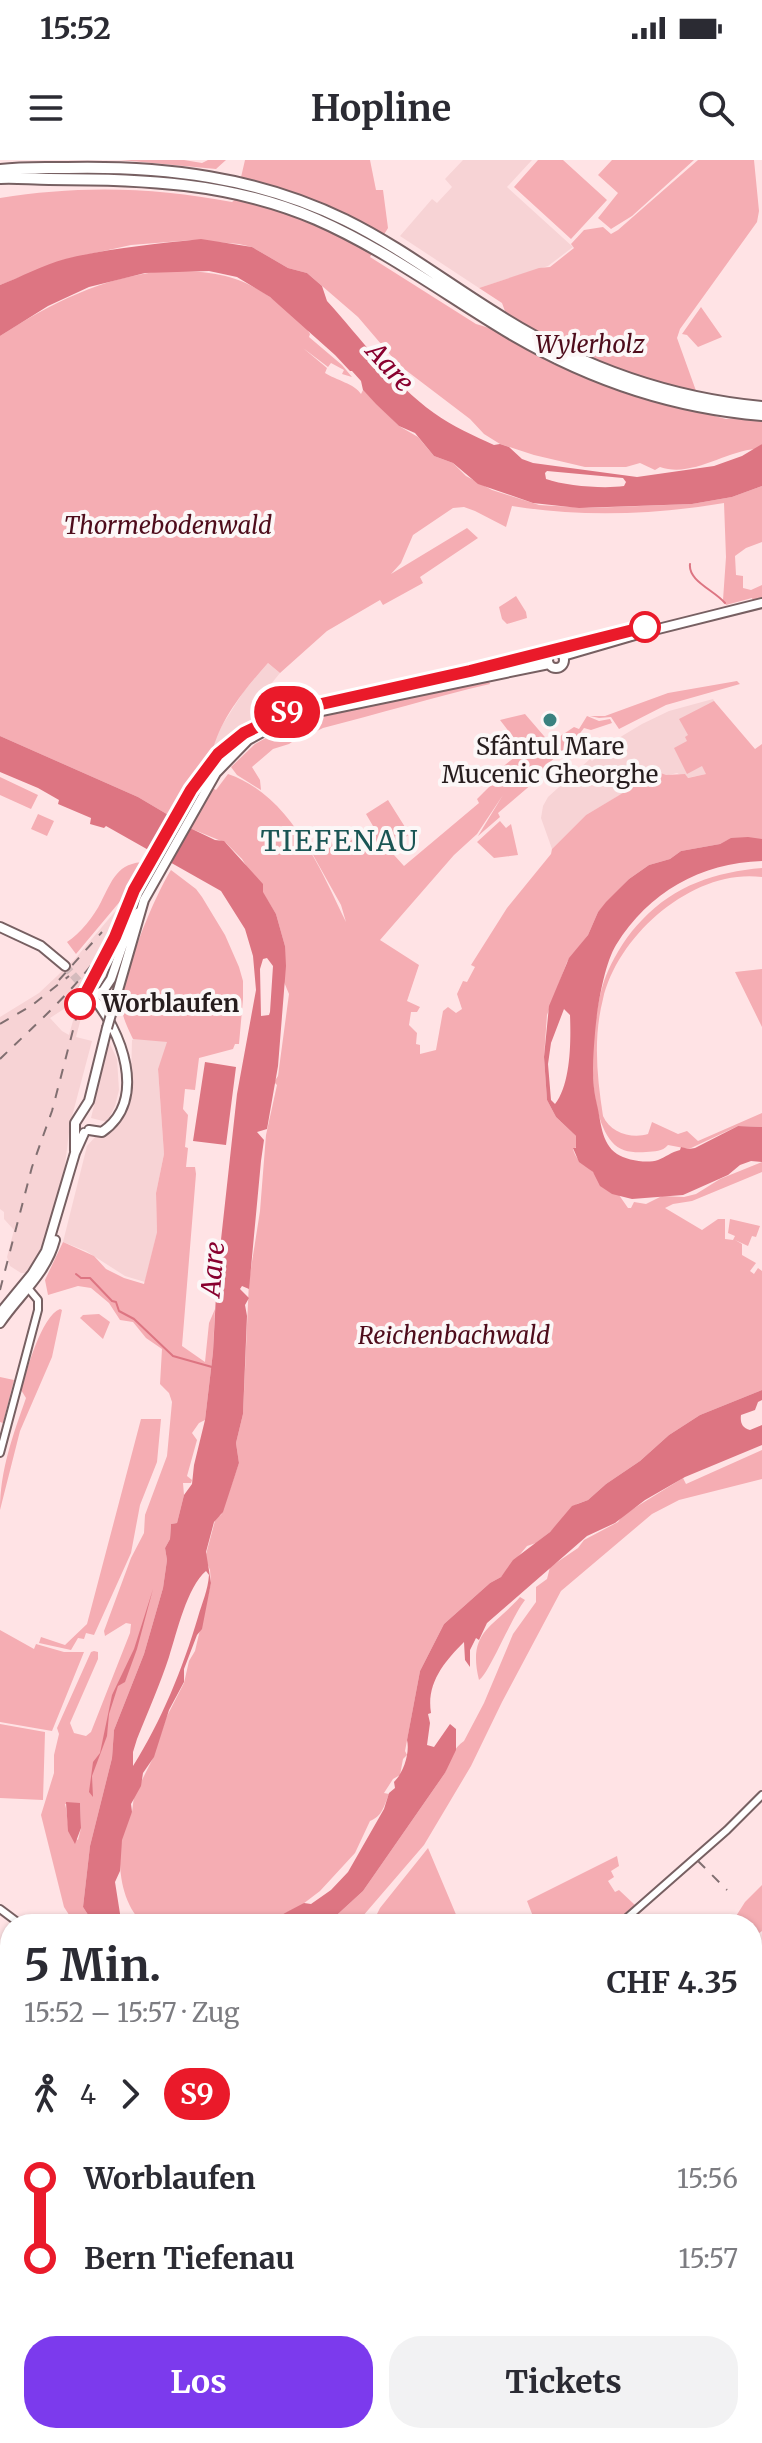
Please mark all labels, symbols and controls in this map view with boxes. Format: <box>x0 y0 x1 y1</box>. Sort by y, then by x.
text: 15:52 <box>40 9 111 47</box>
icon: menu <box>24 86 68 130</box>
text: Hopline <box>311 86 451 131</box>
icon: search <box>694 86 738 130</box>
park label: Wylerholz <box>535 329 646 360</box>
water label: Aare <box>358 334 421 398</box>
park label: Thormebodenwald <box>64 510 272 541</box>
unlabelled marker <box>630 612 660 642</box>
line badge: S9 <box>251 686 323 738</box>
text: S9 <box>270 694 304 730</box>
marker: Sfântul Mare Mucenic Gheorghe <box>541 711 559 729</box>
place label: Sfântul Mare Mucenic Gheorghe <box>442 731 658 790</box>
district label: TIEFENAU <box>260 823 420 859</box>
place label: Worblaufen <box>101 988 239 1019</box>
marker: Worblaufen <box>65 989 95 1019</box>
water label: Aare <box>193 1240 231 1300</box>
park label: Reichenbachwald <box>358 1320 550 1351</box>
text: 5 Min. <box>24 1938 161 1993</box>
text: CHF 4.35 <box>607 1963 738 2001</box>
text: 15:52 – 15:57 · Zug <box>24 1996 240 2029</box>
icon: walk <box>24 2072 68 2116</box>
icon: forward <box>108 2072 152 2116</box>
text: S9 <box>180 2076 214 2112</box>
text: 4 <box>80 2078 96 2111</box>
text: Worblaufen <box>84 2159 256 2197</box>
text: 15:56 <box>677 2162 738 2195</box>
text: Bern Tiefenau <box>84 2239 295 2277</box>
text: 15:57 <box>679 2242 738 2275</box>
button: Los <box>24 2336 373 2428</box>
button: Tickets <box>389 2336 738 2428</box>

